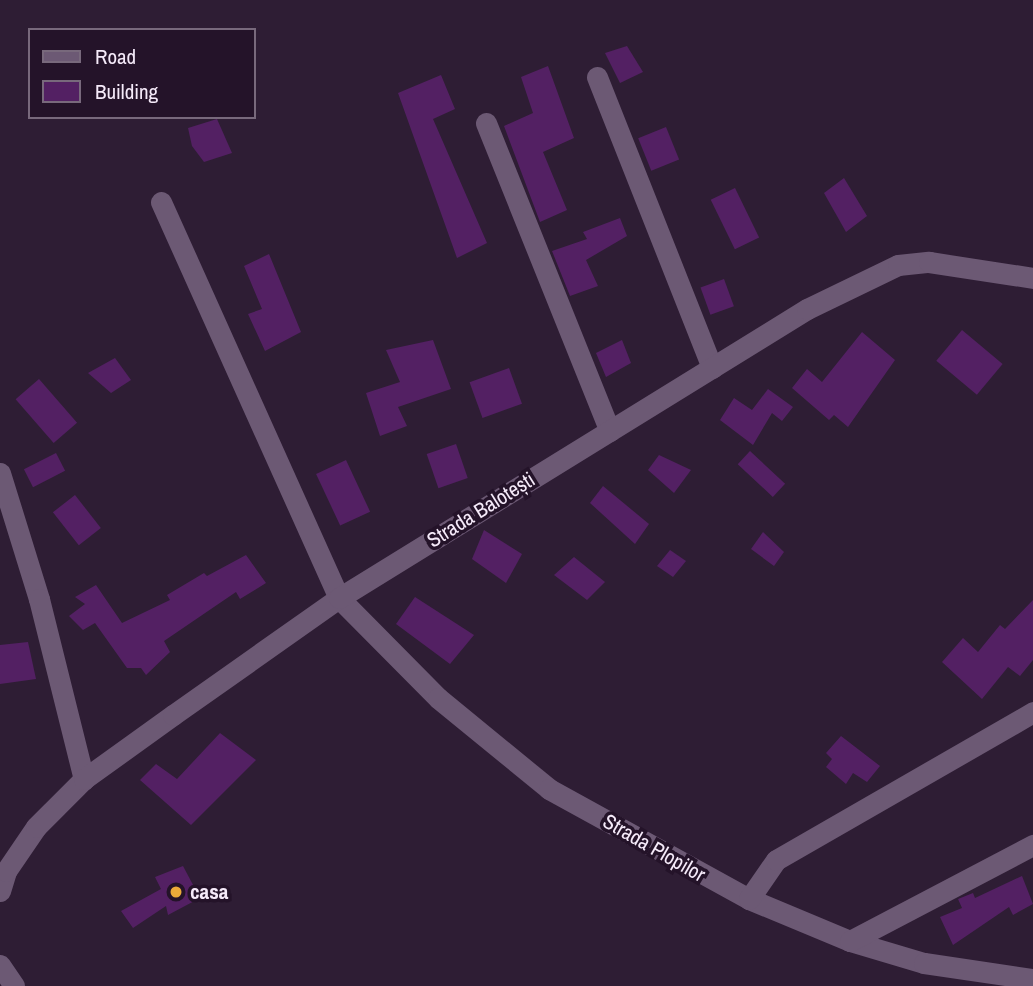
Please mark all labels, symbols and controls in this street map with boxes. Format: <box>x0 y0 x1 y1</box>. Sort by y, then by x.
legend <box>28 28 256 119</box>
text: Road <box>95 42 136 71</box>
text: Building <box>95 77 158 106</box>
street label: Strada Balotești <box>422 467 540 553</box>
street label: Strada Plopilor <box>598 809 710 887</box>
place label: casa <box>190 879 228 905</box>
marker: casa <box>168 884 184 900</box>

